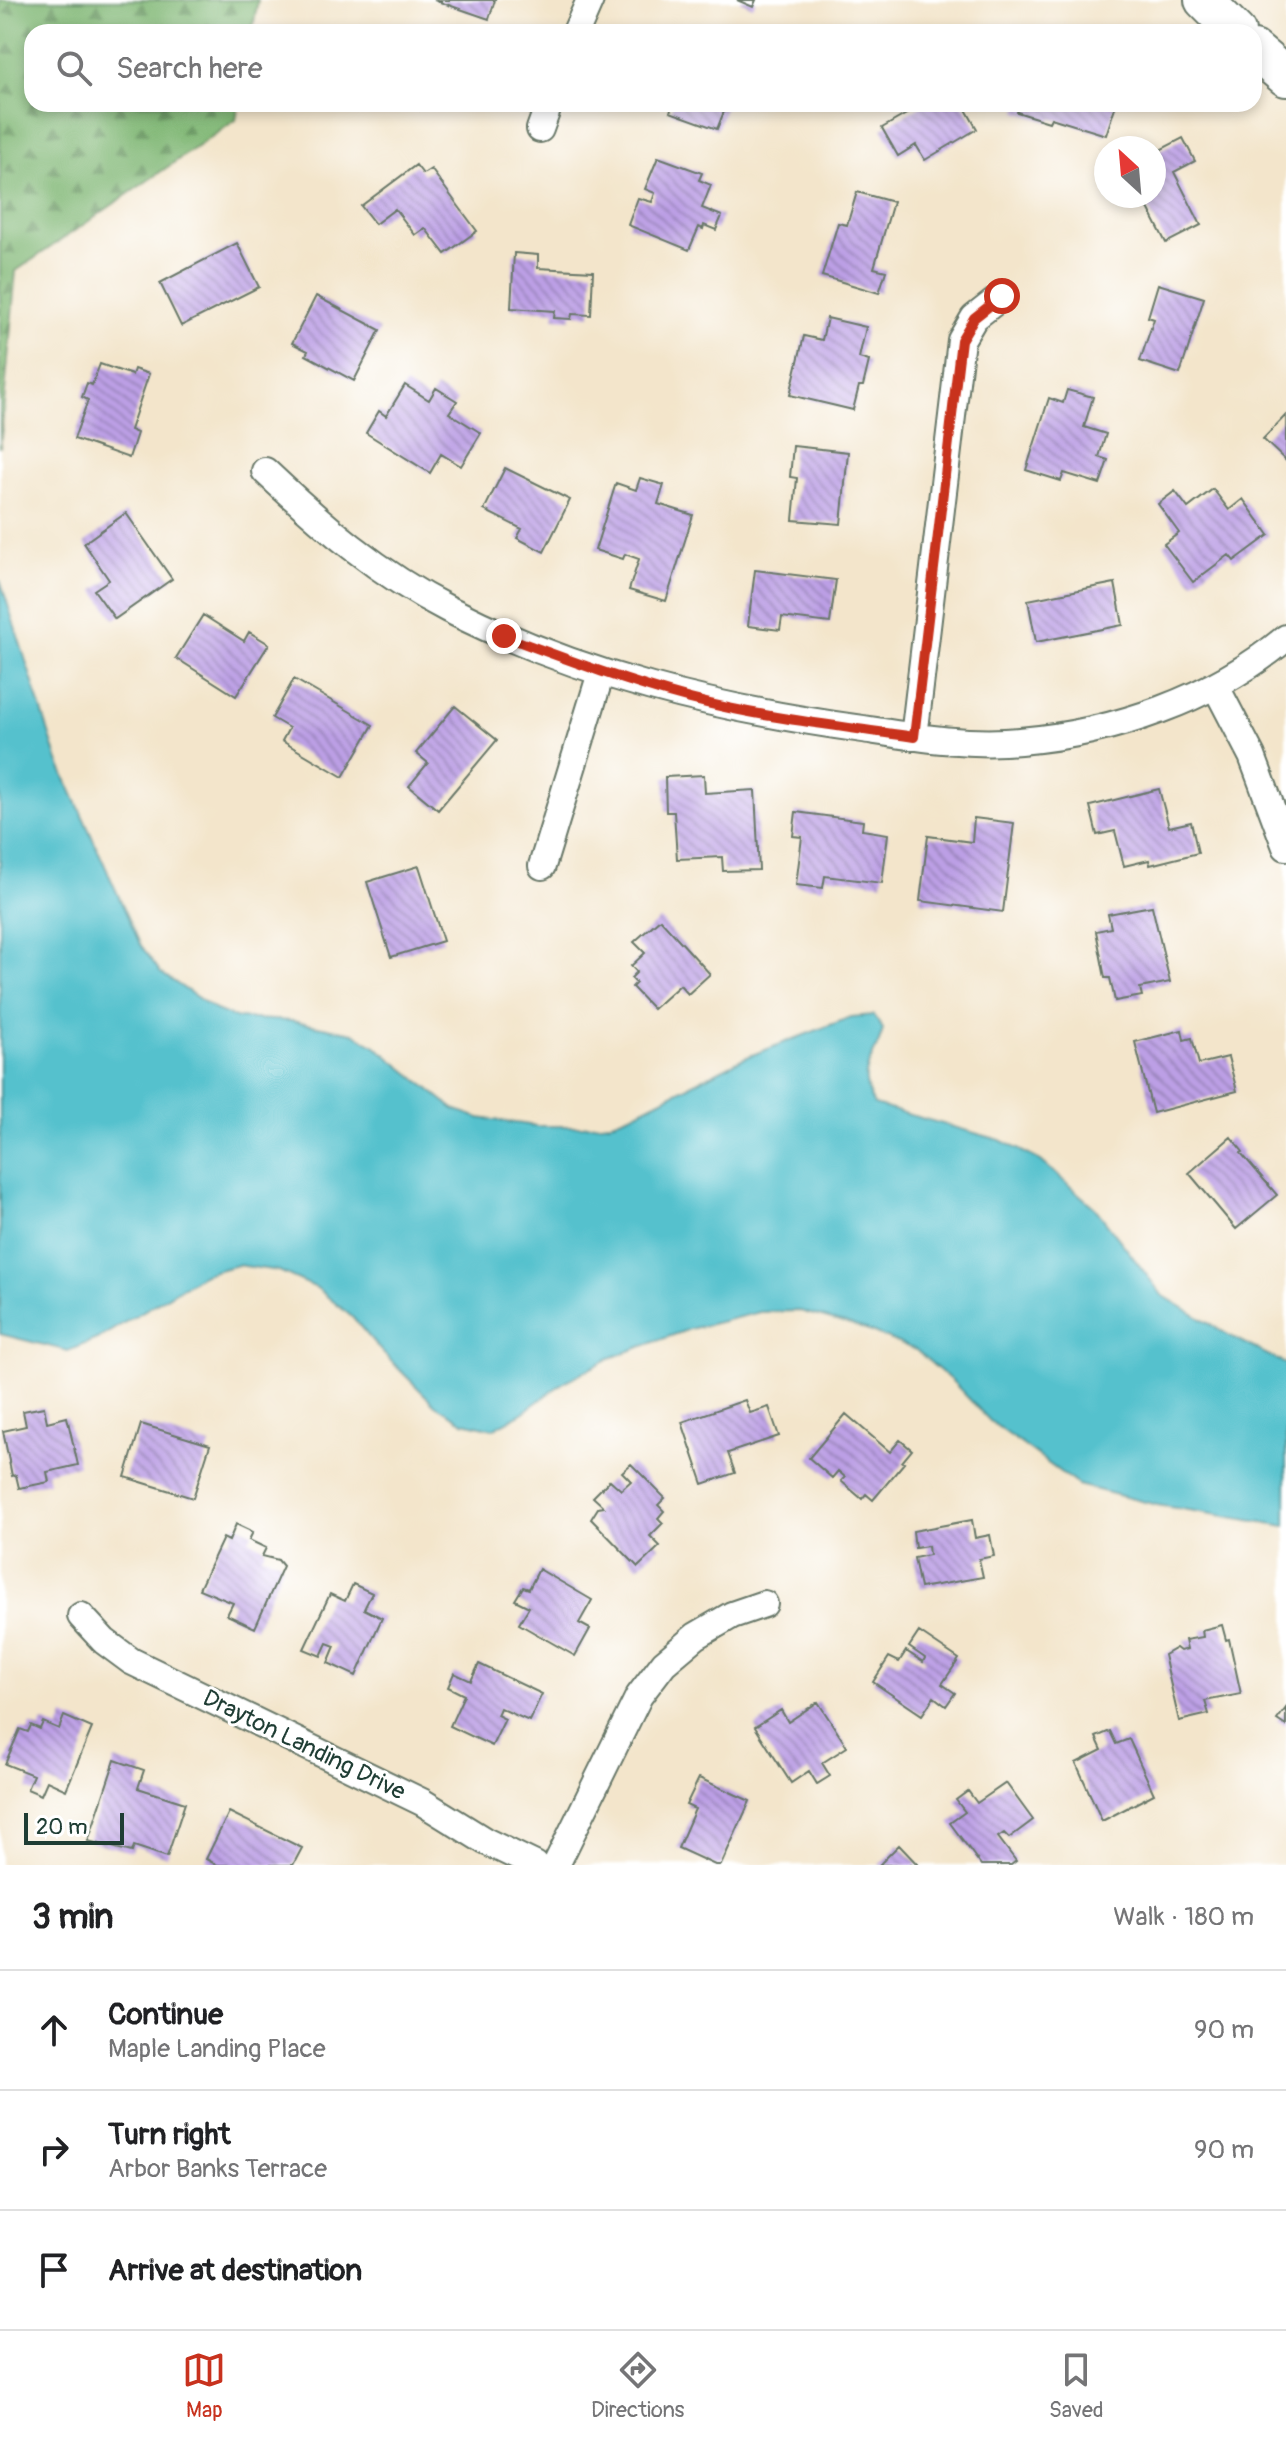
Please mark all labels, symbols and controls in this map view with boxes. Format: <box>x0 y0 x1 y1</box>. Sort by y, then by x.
search box <box>24 24 1262 112</box>
icon: search <box>52 46 96 90</box>
text: Search here <box>116 50 263 87</box>
north arrow <box>1094 136 1166 208</box>
route start <box>984 278 1020 314</box>
route end <box>486 618 522 654</box>
street label: Drayton Landing Drive <box>198 1683 410 1807</box>
scale bar <box>24 1809 124 1845</box>
text: 20 m <box>36 1813 88 1841</box>
text: 3 min <box>32 1896 114 1939</box>
text: Walk · 180 m <box>1113 1901 1254 1933</box>
text: Continue <box>108 1996 223 2033</box>
icon: ahead <box>32 2008 76 2052</box>
text: 90 m <box>1194 2014 1254 2046</box>
text: Maple Landing Place <box>108 2033 326 2065</box>
text: Turn right <box>108 2116 231 2153</box>
icon: right <box>32 2128 76 2172</box>
text: 90 m <box>1194 2134 1254 2166</box>
text: Arbor Banks Terrace <box>108 2153 327 2185</box>
icon: arrive <box>32 2248 76 2292</box>
text: Arrive at destination <box>108 2252 362 2289</box>
tab: Map <box>182 2348 226 2424</box>
tab: Directions <box>591 2348 684 2424</box>
tab: Saved <box>1049 2348 1104 2424</box>

